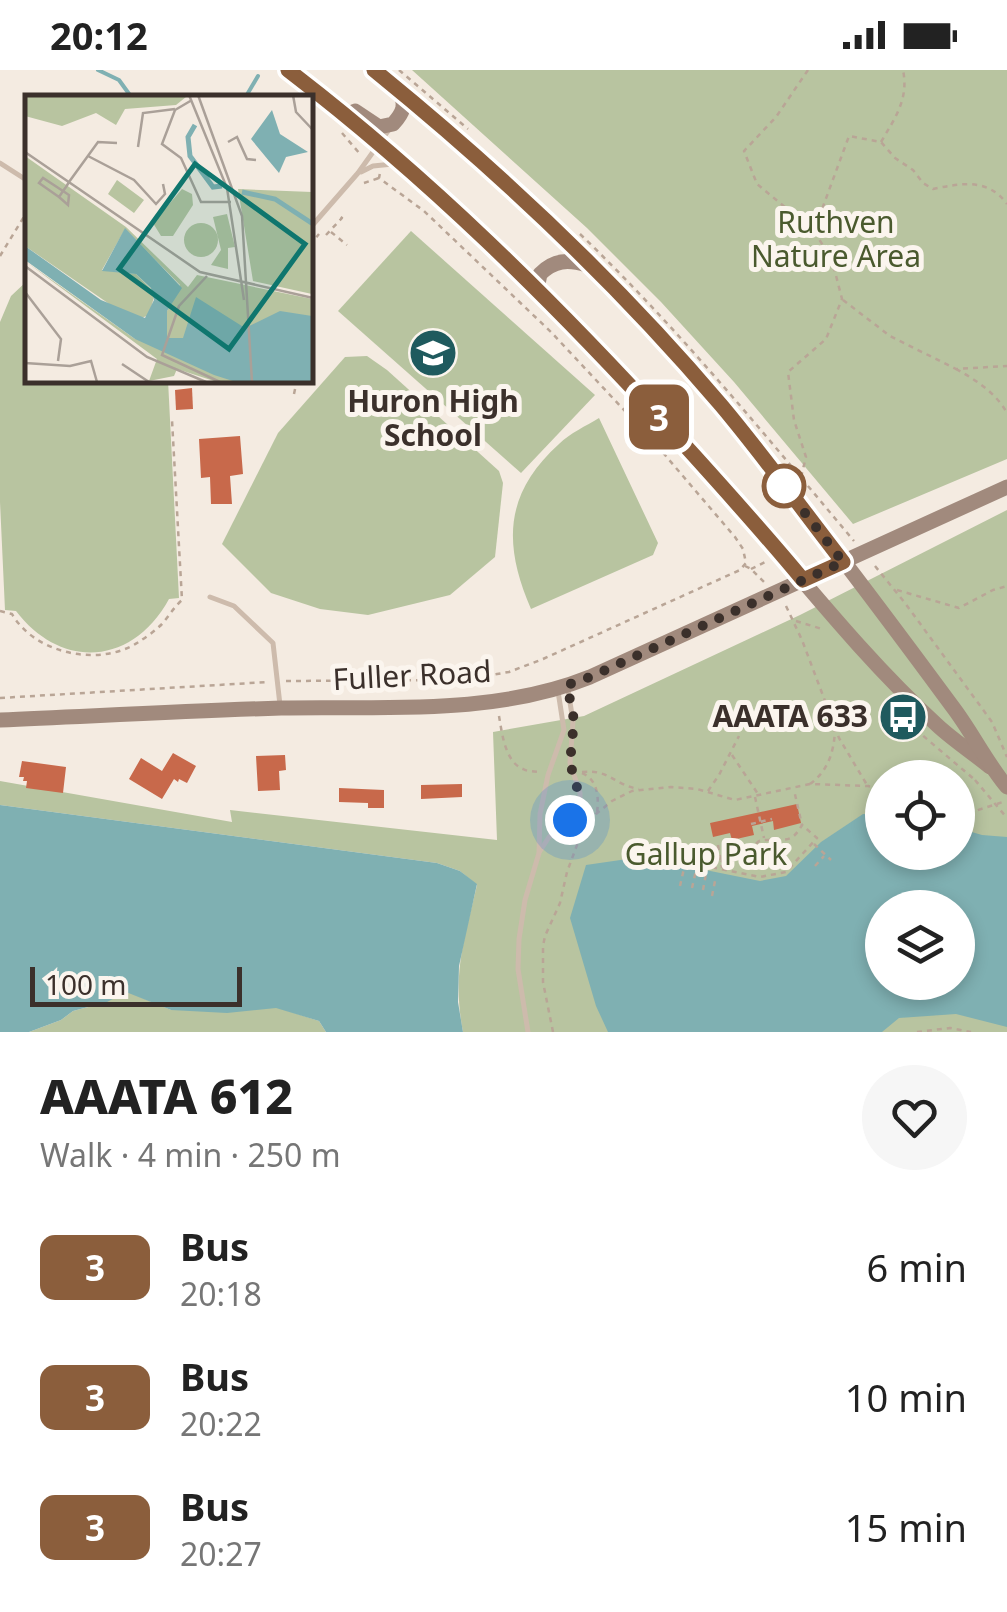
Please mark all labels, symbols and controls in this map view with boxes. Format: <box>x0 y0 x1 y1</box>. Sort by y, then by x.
text: 20:12 <box>50 9 148 61</box>
inset map <box>25 95 312 382</box>
park label: Ruthven Nature Area <box>751 201 921 276</box>
school or university icon: Huron High School <box>407 327 459 379</box>
place label: Huron High School <box>347 380 519 455</box>
line badge: 3 <box>626 384 692 450</box>
text: 3 <box>649 394 669 441</box>
unlabelled marker <box>763 465 805 507</box>
street label: Fuller Road <box>332 650 492 699</box>
bus stop icon: AAATA 633 <box>877 691 929 743</box>
place label: AAATA 633 <box>713 695 868 736</box>
map controls <box>865 760 975 1000</box>
button: locate <box>865 760 975 870</box>
your location <box>545 795 595 845</box>
park label: Gallup Park <box>625 833 787 874</box>
button: layers <box>865 890 975 1000</box>
scale bar <box>30 962 242 1006</box>
text: 100 m <box>45 965 127 1003</box>
text: AAATA 612 <box>40 1063 293 1128</box>
button: heart <box>862 1065 967 1170</box>
text: Walk · 4 min · 250 m <box>40 1133 341 1176</box>
text: Bus <box>180 1220 249 1272</box>
text: 6 min <box>867 1241 967 1293</box>
text: 3 <box>85 1244 105 1291</box>
text: 20:18 <box>180 1272 262 1315</box>
text: Bus <box>180 1350 249 1402</box>
text: 10 min <box>845 1371 967 1423</box>
text: 3 <box>85 1374 105 1421</box>
text: 20:22 <box>180 1402 262 1445</box>
text: Bus <box>180 1480 249 1532</box>
text: 15 min <box>845 1501 967 1553</box>
text: 3 <box>85 1504 105 1551</box>
text: 20:27 <box>180 1532 262 1575</box>

